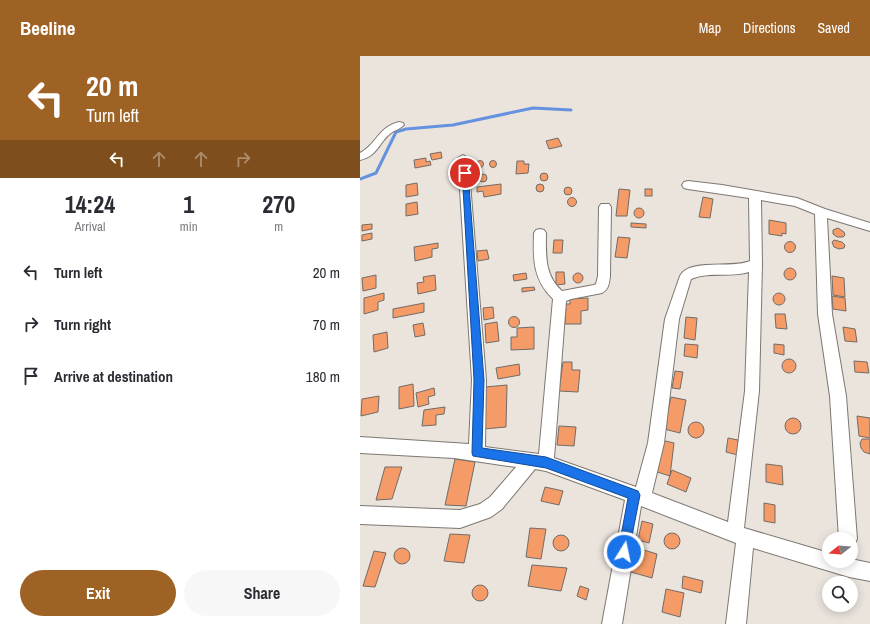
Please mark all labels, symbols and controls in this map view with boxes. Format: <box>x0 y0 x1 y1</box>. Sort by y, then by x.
text: Beeline <box>20 15 75 41</box>
text: Map <box>699 19 721 37</box>
text: Directions <box>743 19 795 37</box>
text: Saved <box>817 19 850 37</box>
text: 20 m <box>86 67 138 105</box>
icon: left <box>20 72 72 124</box>
text: Turn left <box>86 103 139 128</box>
icon: left <box>106 148 128 170</box>
icon: ahead <box>148 148 170 170</box>
icon: ahead <box>190 148 212 170</box>
icon: right <box>232 148 254 170</box>
pin <box>448 156 482 190</box>
icon: arrive <box>454 162 476 184</box>
text: 14:24 <box>65 188 115 220</box>
text: 1 <box>183 188 194 220</box>
text: 270 <box>262 188 295 220</box>
text: Arrival <box>75 218 105 235</box>
text: min <box>180 218 198 235</box>
text: m <box>274 218 283 235</box>
icon: left <box>20 261 42 283</box>
text: Turn left <box>54 262 102 283</box>
text: 20 m <box>313 262 340 283</box>
icon: right <box>20 313 42 335</box>
text: Turn right <box>54 314 111 335</box>
text: 70 m <box>313 314 340 335</box>
icon: arrive <box>20 365 42 387</box>
text: Arrive at destination <box>54 366 173 387</box>
text: 180 m <box>306 366 340 387</box>
position arrow <box>603 531 645 573</box>
north arrow <box>822 532 858 568</box>
map controls <box>822 532 858 612</box>
button: Exit <box>20 570 176 616</box>
button: Share <box>184 570 340 616</box>
button: search <box>822 576 858 612</box>

